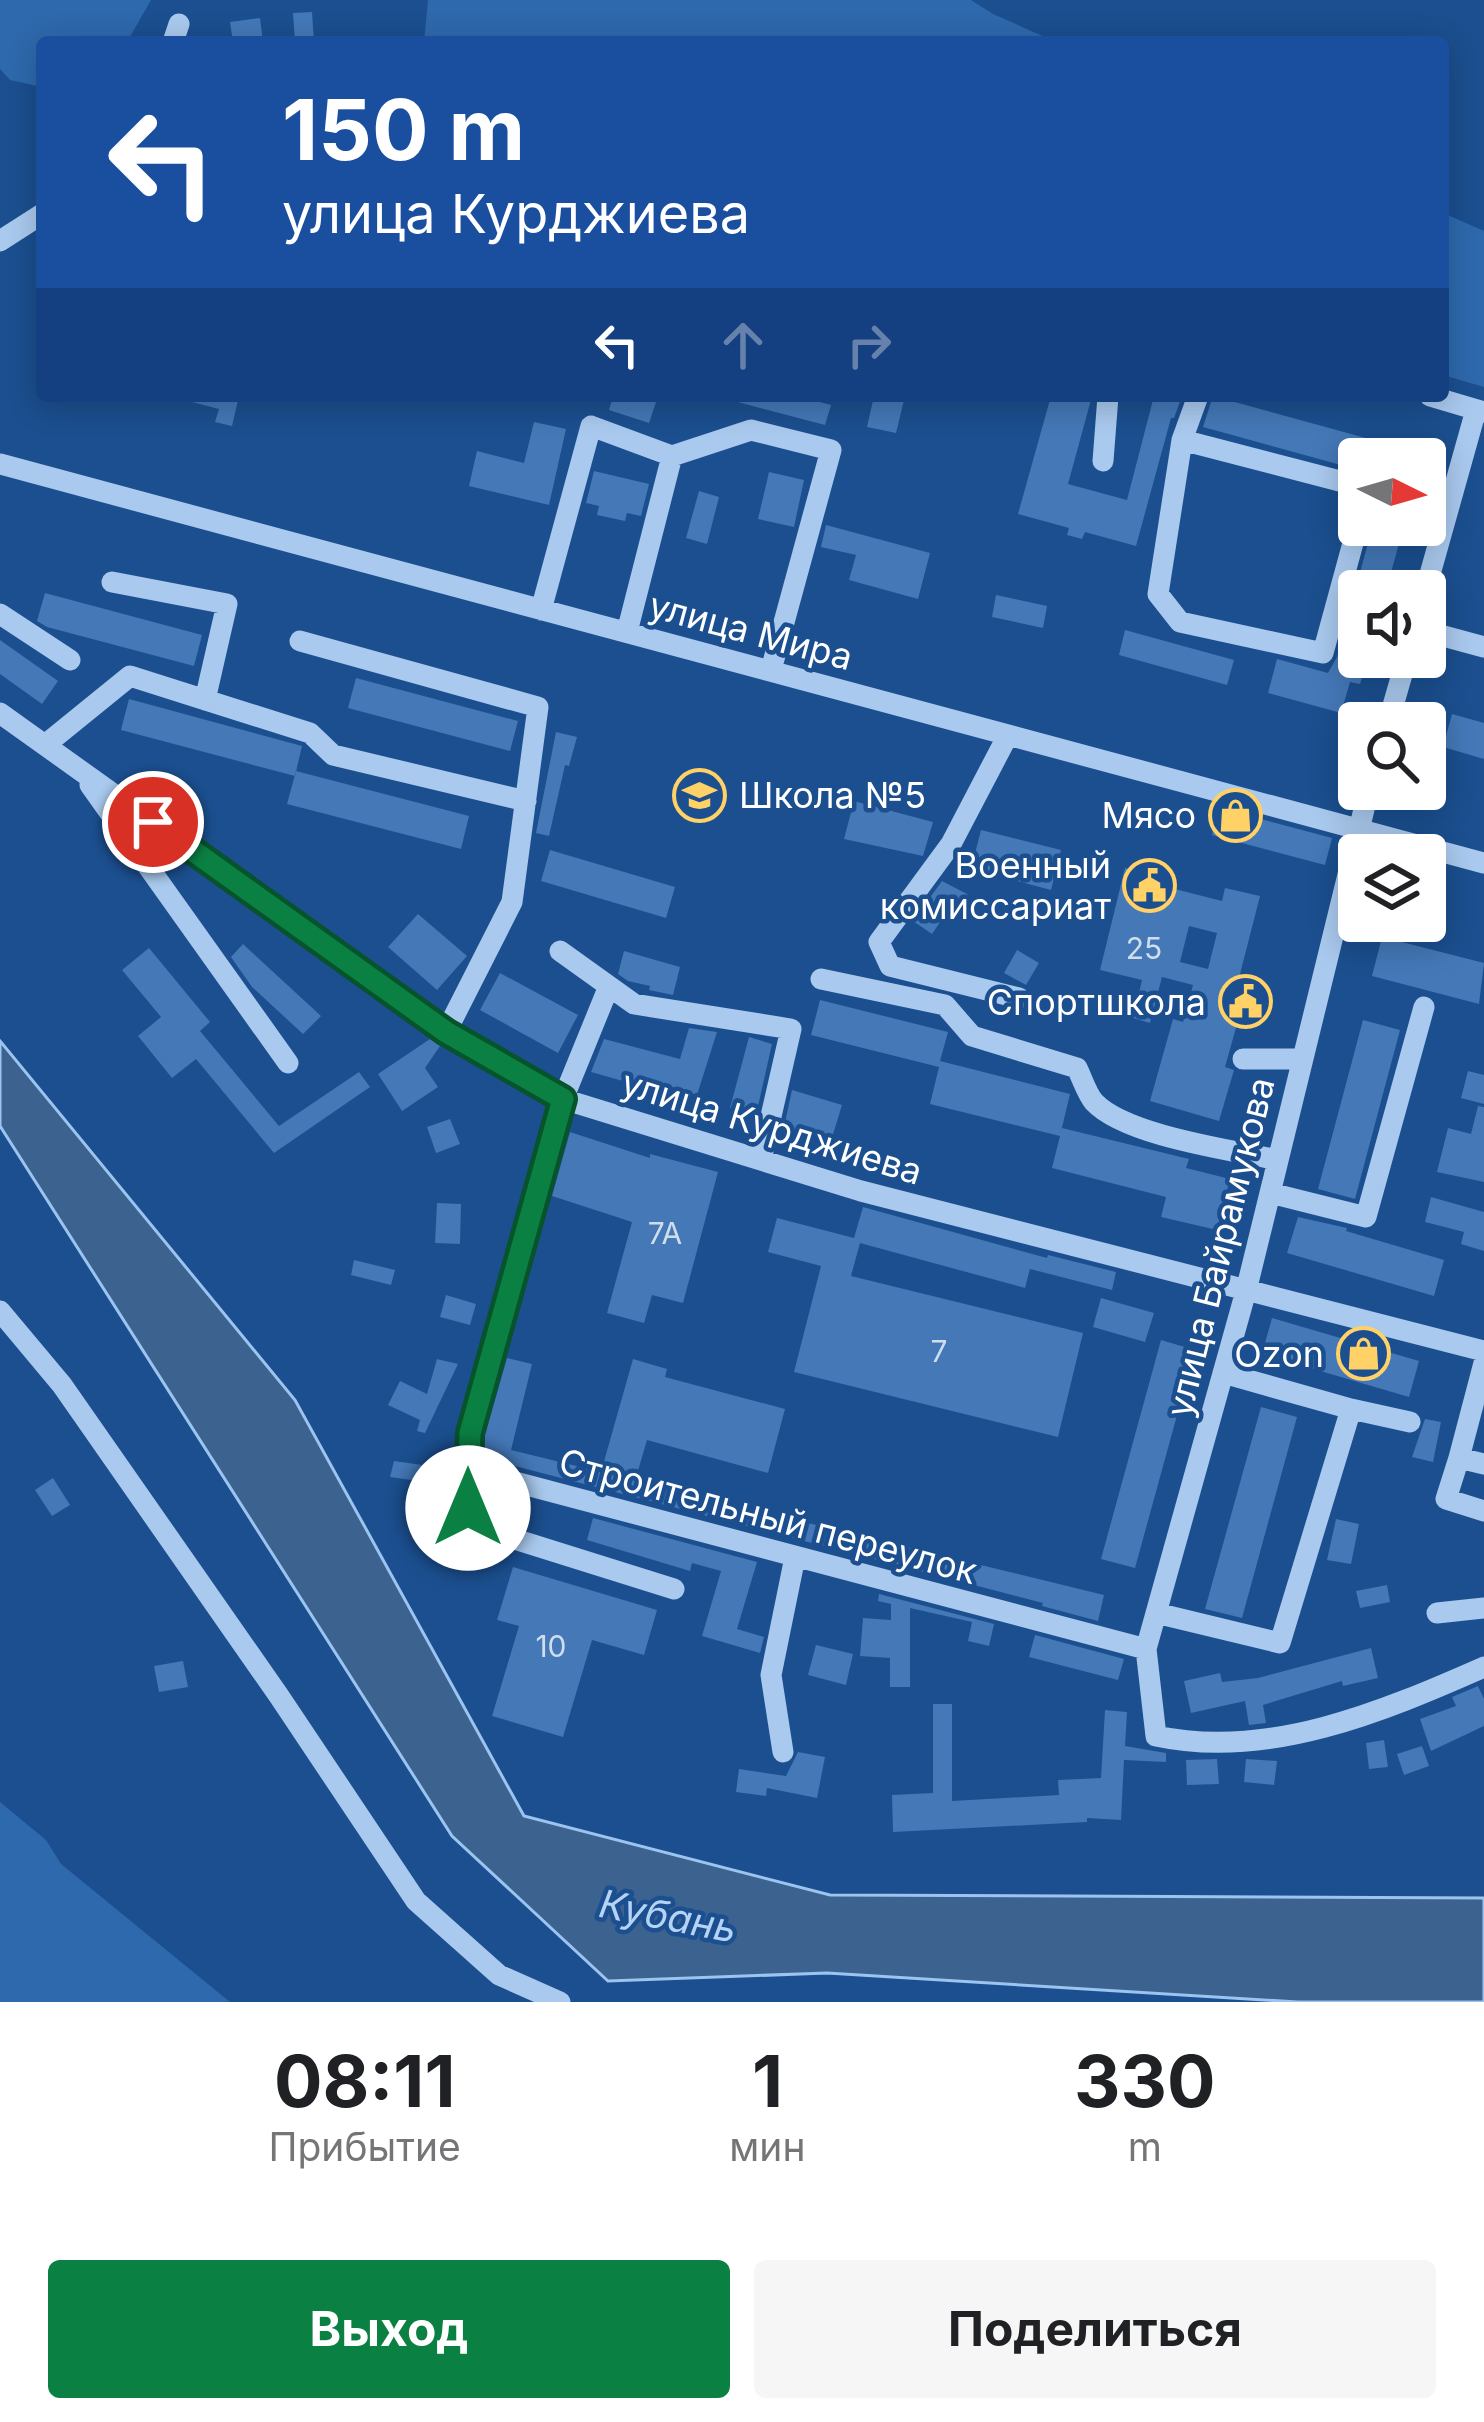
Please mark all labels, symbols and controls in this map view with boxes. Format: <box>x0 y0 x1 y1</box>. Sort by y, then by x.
text: 150 m <box>282 79 525 180</box>
icon: left <box>84 84 240 240</box>
text: улица Курджиева <box>282 181 750 246</box>
icon: left <box>584 312 650 378</box>
icon: ahead <box>710 312 776 378</box>
icon: right <box>836 312 902 378</box>
north arrow <box>1338 438 1446 546</box>
map controls <box>1338 438 1446 942</box>
button: sound <box>1338 570 1446 678</box>
street label: улица Мира <box>644 583 858 679</box>
button: search <box>1338 702 1446 810</box>
school or university icon: Школа №5 <box>672 767 728 823</box>
pin <box>102 771 204 873</box>
place label: Школа №5 <box>739 773 926 817</box>
shop icon: Мясо <box>1207 787 1263 843</box>
icon: arrive <box>120 789 186 855</box>
place label: Мясо <box>1101 793 1196 837</box>
button: layers <box>1338 834 1446 942</box>
place label: Военный комиссариат <box>880 843 1111 928</box>
public building icon: Военный комиссариат <box>1122 858 1178 914</box>
house number: 25 <box>1126 930 1162 966</box>
public building icon: Спортшкола <box>1217 974 1273 1030</box>
place label: Спортшкола <box>987 980 1206 1024</box>
street label: улица Курджиева <box>616 1060 928 1194</box>
street label: улица Байрамукова <box>1156 1073 1284 1421</box>
house number: 7А <box>648 1215 682 1251</box>
shop icon: Ozon <box>1335 1326 1391 1382</box>
place label: Ozon <box>1234 1332 1324 1376</box>
house number: 7 <box>931 1333 947 1369</box>
street label: Строительный переулок <box>554 1439 982 1593</box>
position arrow <box>405 1445 531 1571</box>
house number: 10 <box>535 1628 567 1664</box>
water label: Кубань <box>596 1879 741 1952</box>
text: 08:11 <box>274 2037 455 2124</box>
text: 1 <box>752 2037 783 2124</box>
text: 330 <box>1074 2037 1216 2124</box>
text: Прибытие <box>269 2123 461 2170</box>
text: мин <box>729 2123 805 2170</box>
text: m <box>1128 2123 1162 2170</box>
button: Выход <box>48 2260 730 2398</box>
button: Поделиться <box>754 2260 1436 2398</box>

